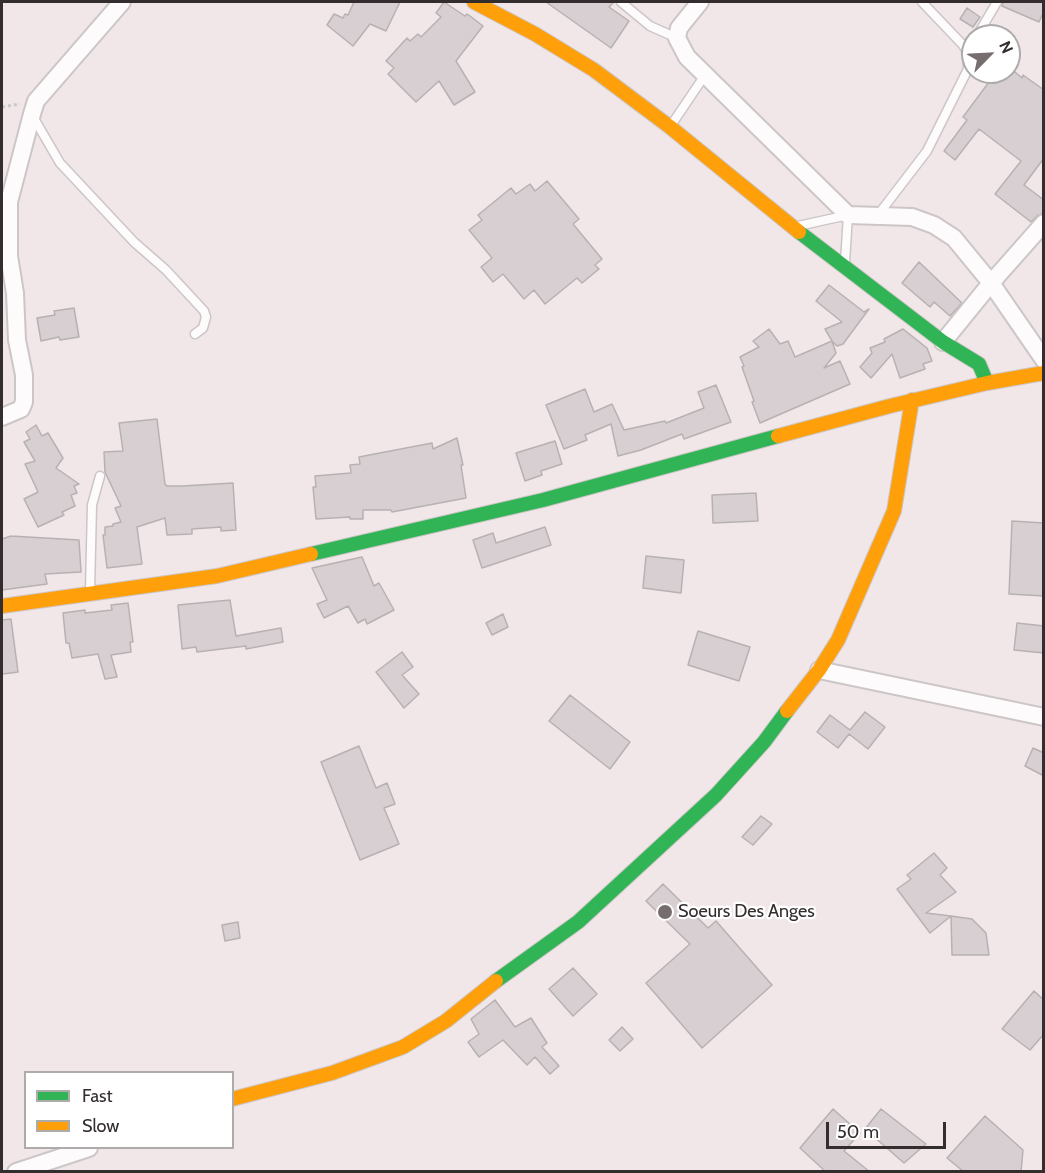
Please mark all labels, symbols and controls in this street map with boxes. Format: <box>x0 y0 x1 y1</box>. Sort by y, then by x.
north arrow <box>961 24 1021 84</box>
text: N <box>995 38 1017 56</box>
place label: Soeurs Des Anges <box>678 901 815 923</box>
marker: Soeurs Des Anges <box>656 903 674 921</box>
legend <box>24 1071 234 1149</box>
text: Fast <box>82 1085 113 1107</box>
scale bar <box>829 1110 949 1148</box>
text: Slow <box>82 1115 119 1137</box>
text: 50 m <box>837 1121 879 1143</box>

